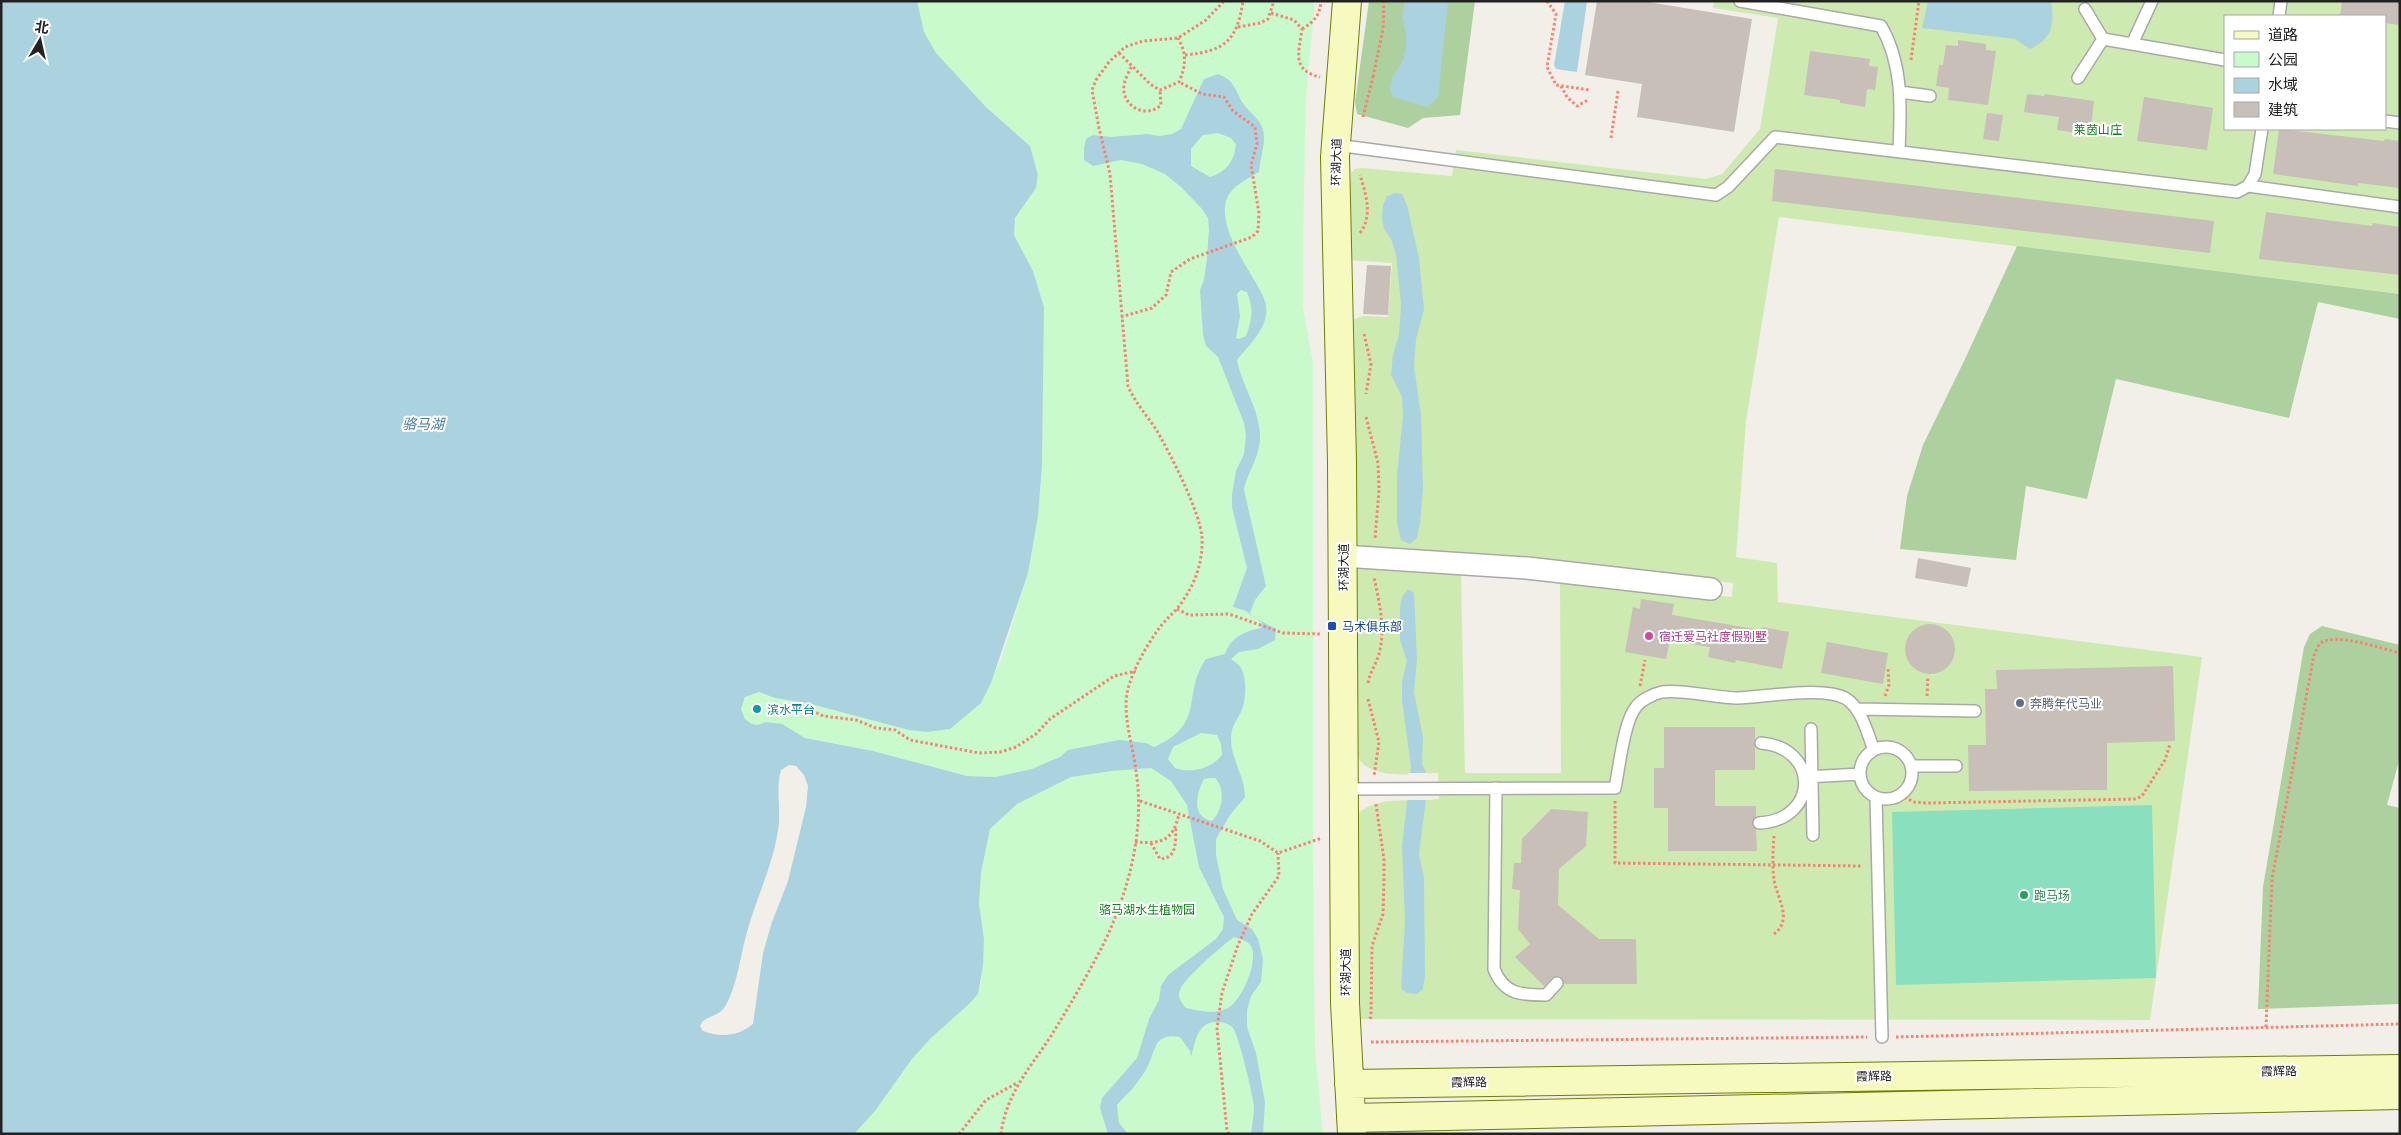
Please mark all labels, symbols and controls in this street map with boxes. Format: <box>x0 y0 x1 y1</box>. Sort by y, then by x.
north arrow <box>15 15 65 65</box>
legend <box>2224 15 2386 130</box>
text: 北 <box>34 18 50 36</box>
text: 道路 <box>2268 26 2298 43</box>
text: 公园 <box>2268 51 2298 68</box>
text: 水域 <box>2268 76 2298 93</box>
text: 建筑 <box>2268 101 2298 118</box>
park label: 莱茵山庄 <box>2074 123 2122 136</box>
street label: 环湖大道 <box>1329 138 1343 186</box>
water label: 骆马湖 <box>402 416 446 432</box>
street label: 环湖大道 <box>1337 543 1350 591</box>
marker: 马术俱乐部 <box>1326 620 1338 632</box>
place label: 马术俱乐部 <box>1342 620 1402 633</box>
marker: 宿迁爱马社度假别墅 <box>1643 630 1655 642</box>
place label: 宿迁爱马社度假别墅 <box>1659 630 1767 643</box>
marker: 奔腾年代马业 <box>2014 697 2026 709</box>
place label: 奔腾年代马业 <box>2030 697 2102 710</box>
marker: 滨水平台 <box>751 703 763 715</box>
place label: 滨水平台 <box>767 703 815 716</box>
marker: 跑马场 <box>2018 889 2030 901</box>
place label: 跑马场 <box>2034 889 2070 902</box>
park label: 骆马湖水生植物园 <box>1099 903 1195 916</box>
street label: 环湖大道 <box>1339 948 1352 996</box>
street label: 霞辉路 <box>2261 1064 2297 1078</box>
street label: 霞辉路 <box>1856 1069 1892 1083</box>
street label: 霞辉路 <box>1451 1075 1487 1089</box>

